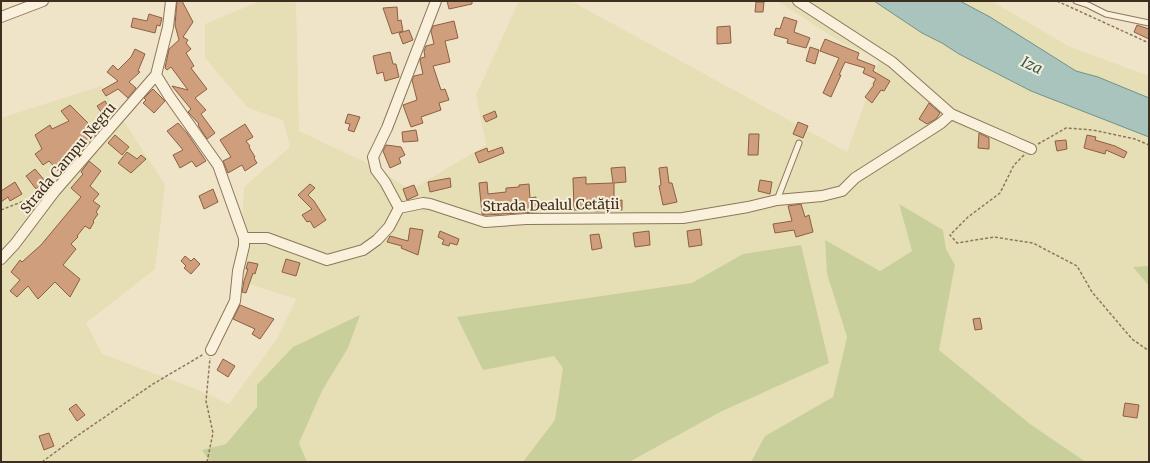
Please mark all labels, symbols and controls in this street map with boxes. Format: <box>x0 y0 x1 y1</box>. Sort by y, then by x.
water label: Iza <box>1018 52 1046 78</box>
street label: Strada Campu Negru <box>16 99 120 217</box>
street label: Strada Dealul Cetății <box>482 195 620 215</box>

